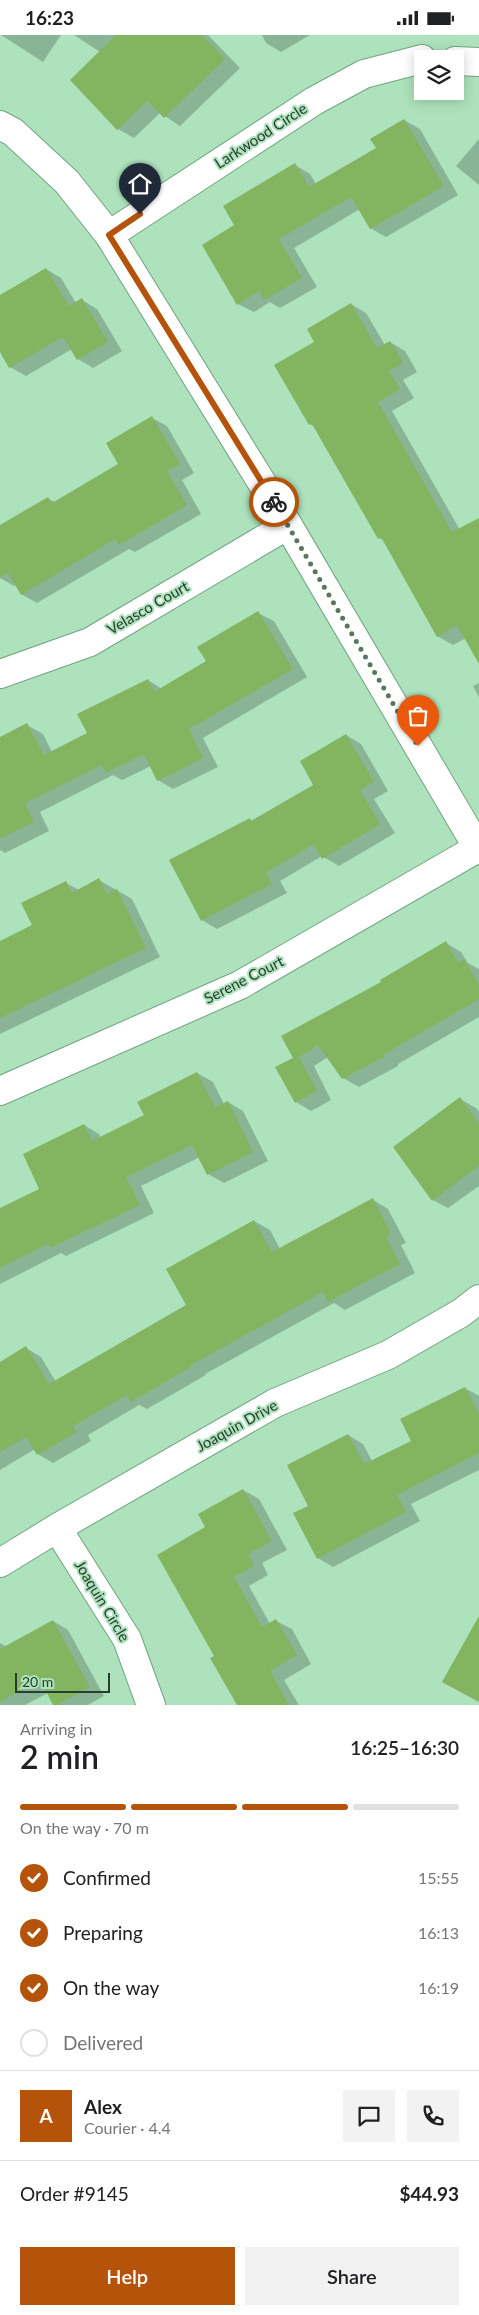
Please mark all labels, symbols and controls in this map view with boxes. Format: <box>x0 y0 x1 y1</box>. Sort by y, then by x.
text: 16:23 <box>25 6 74 29</box>
map controls <box>414 50 464 100</box>
button: layers <box>414 50 464 100</box>
street label: Larkwood Circle <box>211 99 310 172</box>
pin <box>119 163 161 214</box>
icon: home <box>126 170 154 198</box>
courier <box>249 477 299 527</box>
icon: bike <box>260 488 288 516</box>
street label: Velasco Court <box>103 576 192 638</box>
pin <box>397 695 439 746</box>
icon: bag <box>404 702 432 730</box>
street label: Serene Court <box>201 951 287 1007</box>
street label: Joaquin Drive <box>193 1395 280 1455</box>
street label: Joaquin Circle <box>71 1556 134 1645</box>
scale bar <box>15 1670 110 1693</box>
text: 20 m <box>22 1673 53 1690</box>
text: Arriving in <box>20 1719 93 1738</box>
text: 16:25–16:30 <box>350 1736 459 1759</box>
text: 2 min <box>20 1737 99 1776</box>
text: On the way · 70 m <box>20 1818 149 1837</box>
icon: check <box>20 1864 48 1892</box>
text: Confirmed <box>63 1866 151 1889</box>
text: 15:55 <box>418 1868 459 1887</box>
icon: check <box>20 1919 48 1947</box>
text: Preparing <box>63 1921 143 1944</box>
text: 16:13 <box>418 1923 459 1942</box>
icon: check <box>20 1974 48 2002</box>
text: On the way <box>63 1976 159 1999</box>
text: 16:19 <box>418 1978 459 1997</box>
text: Delivered <box>63 2031 143 2054</box>
button: chat <box>343 2090 395 2142</box>
button: phone <box>407 2090 459 2142</box>
text: Alex <box>84 2095 122 2118</box>
text: A <box>39 2104 53 2127</box>
text: Courier · 4.4 <box>84 2118 171 2137</box>
text: Order #9145 <box>20 2182 129 2205</box>
text: $44.93 <box>399 2182 459 2205</box>
button: Help <box>20 2247 235 2305</box>
button: Share <box>245 2247 459 2305</box>

